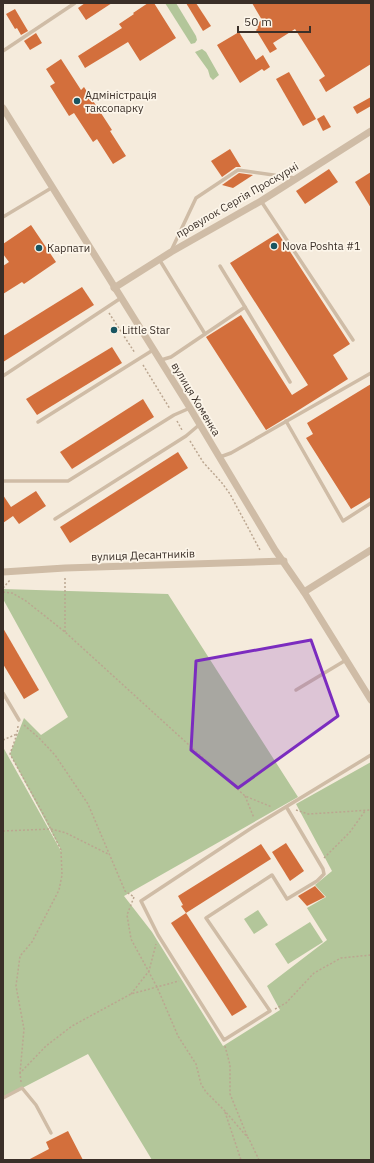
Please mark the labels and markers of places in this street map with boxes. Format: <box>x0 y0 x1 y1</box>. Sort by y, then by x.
place label: Адміністрація таксопарку <box>85 88 157 115</box>
marker: Адміністрація таксопарку <box>72 96 82 106</box>
place label: Nova Poshta #1 <box>282 239 361 253</box>
place label: Карпати <box>47 241 90 255</box>
marker: Nova Poshta #1 <box>269 241 279 251</box>
marker: Карпати <box>34 243 44 253</box>
place label: Little Star <box>122 323 170 337</box>
marker: Little Star <box>109 325 119 335</box>

